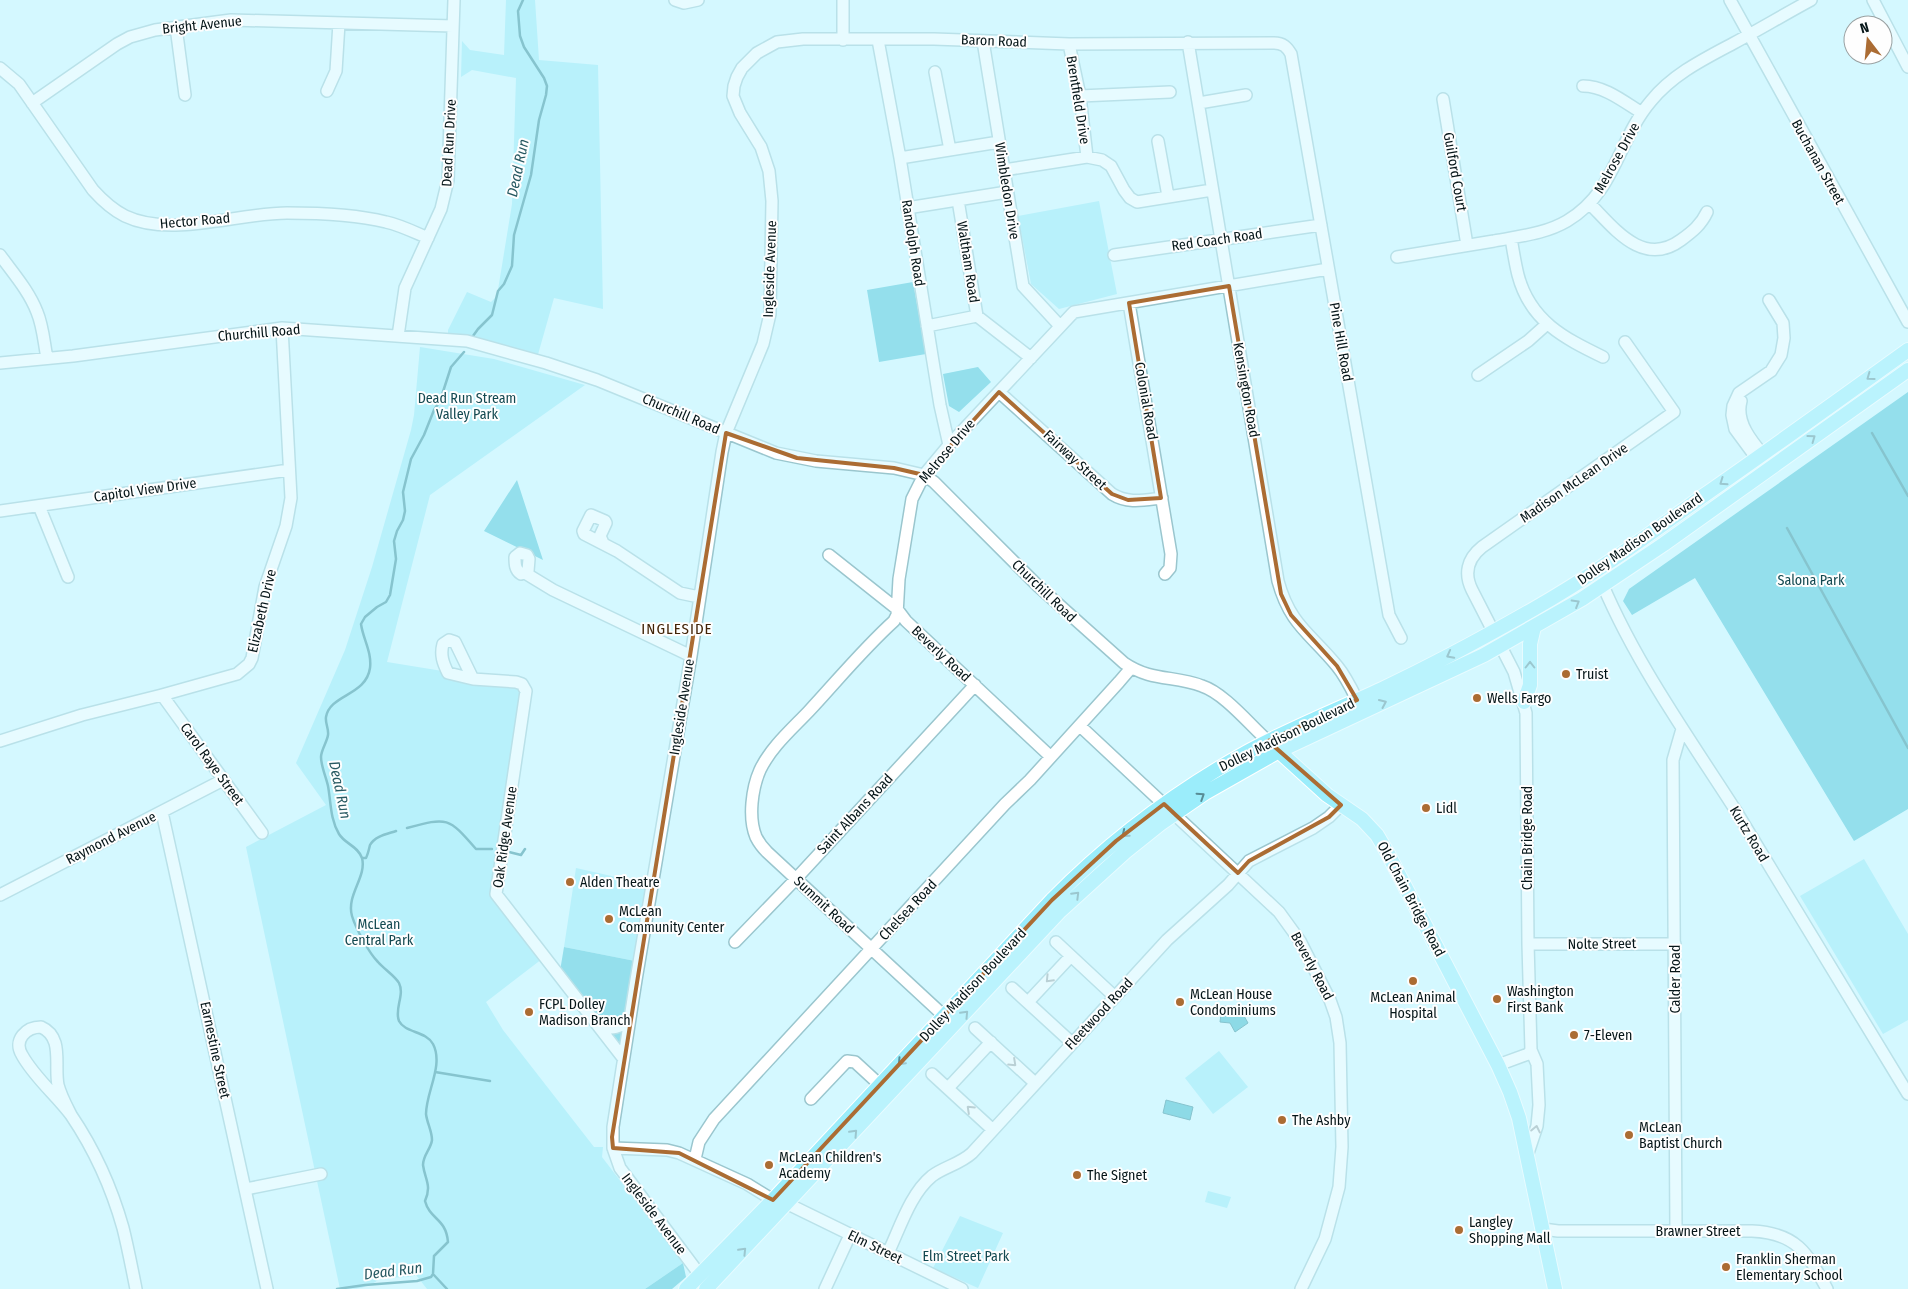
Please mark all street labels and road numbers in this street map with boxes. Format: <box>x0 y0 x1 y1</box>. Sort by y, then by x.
street label: Bright Avenue <box>161 12 243 38</box>
street label: Baron Road <box>961 31 1027 51</box>
street label: Brentfield Drive <box>1063 55 1093 146</box>
street label: Dead Run Drive <box>438 99 460 187</box>
street label: Buchanan Street <box>1788 117 1849 208</box>
street label: Melrose Drive <box>1591 120 1643 196</box>
street label: Guilford Court <box>1440 131 1470 213</box>
street label: Wimbledon Drive <box>991 141 1023 241</box>
street label: Randolph Road <box>898 198 928 288</box>
street label: Hector Road <box>159 209 231 233</box>
street label: Ingleside Avenue <box>760 220 780 318</box>
street label: Waltham Road <box>953 220 983 304</box>
street label: Red Coach Road <box>1170 225 1264 255</box>
street label: Pine Hill Road <box>1326 301 1356 383</box>
street label: Churchill Road <box>217 321 301 345</box>
street label: Kensington Road <box>1229 341 1263 439</box>
street label: Colonial Road <box>1131 361 1161 441</box>
street label: Churchill Road <box>640 390 722 438</box>
street label: Melrose Drive <box>915 416 979 486</box>
street label: Fairway Street <box>1040 426 1110 494</box>
street label: Madison McLean Drive <box>1517 439 1631 527</box>
street label: Capitol View Drive <box>93 474 197 506</box>
street label: Dolley Madison Boulevard <box>1574 489 1706 589</box>
street label: Churchill Road <box>1008 556 1080 626</box>
street label: Elizabeth Drive <box>244 568 280 654</box>
street label: Beverly Road <box>908 622 974 686</box>
street label: Ingleside Avenue <box>666 657 698 756</box>
street label: Dolley Madison Boulevard <box>1216 695 1358 775</box>
street label: Carol Raye Street <box>176 720 248 809</box>
street label: Saint Albans Road <box>813 770 897 858</box>
street label: Oak Ridge Avenue <box>489 785 521 889</box>
street label: Chain Bridge Road <box>1519 786 1536 890</box>
street label: Kurtz Road <box>1726 803 1772 865</box>
street label: Raymond Avenue <box>63 808 159 868</box>
street label: Old Chain Bridge Road <box>1374 839 1448 959</box>
street label: Summit Road <box>790 873 858 937</box>
street label: Chelsea Road <box>876 876 940 944</box>
street label: Dolley Madison Boulevard <box>916 925 1030 1045</box>
street label: Beverly Road <box>1287 929 1337 1003</box>
street label: Nolte Street <box>1568 935 1637 953</box>
street label: Calder Road <box>1667 945 1684 1013</box>
street label: Fleetwood Road <box>1061 975 1137 1053</box>
street label: Earnestine Street <box>196 1000 234 1100</box>
street label: Ingleside Avenue <box>618 1170 690 1258</box>
street label: Brawner Street <box>1656 1223 1741 1240</box>
street label: Elm Street <box>845 1227 905 1268</box>

